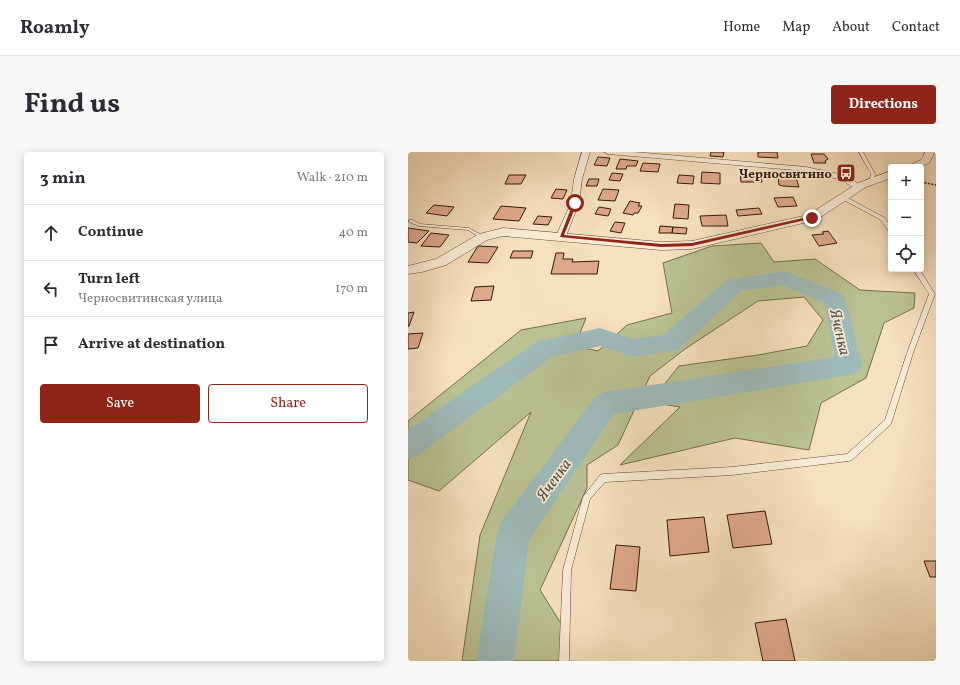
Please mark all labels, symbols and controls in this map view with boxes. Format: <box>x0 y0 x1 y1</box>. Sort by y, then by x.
text: Roamly <box>20 15 90 41</box>
text: Home <box>723 18 760 37</box>
text: Map <box>782 18 810 37</box>
text: About <box>832 18 870 37</box>
text: Contact <box>892 18 940 37</box>
text: Find us <box>24 85 120 124</box>
button: Directions <box>831 85 936 124</box>
bus stop icon: Черносвитино <box>835 162 857 184</box>
map controls <box>888 164 924 272</box>
button: + <box>888 164 924 200</box>
place label: Черносвитино <box>739 166 832 184</box>
text: 3 min <box>40 167 86 190</box>
text: Walk · 210 m <box>297 169 368 187</box>
route start <box>566 194 584 212</box>
button: − <box>888 200 924 236</box>
route end <box>803 209 821 227</box>
icon: ahead <box>40 222 62 244</box>
text: Continue <box>78 222 143 243</box>
text: 40 m <box>339 224 368 242</box>
button: locate <box>888 236 924 272</box>
text: Turn left <box>78 269 140 290</box>
icon: left <box>40 278 62 300</box>
text: 170 m <box>335 280 368 298</box>
text: Черносвитинская улица <box>78 290 223 308</box>
water label: Яченка <box>823 306 855 358</box>
icon: arrive <box>40 334 62 356</box>
text: Arrive at destination <box>78 334 225 355</box>
button: Save <box>40 384 200 423</box>
button: Share <box>208 384 368 423</box>
water label: Яченка <box>531 454 578 506</box>

